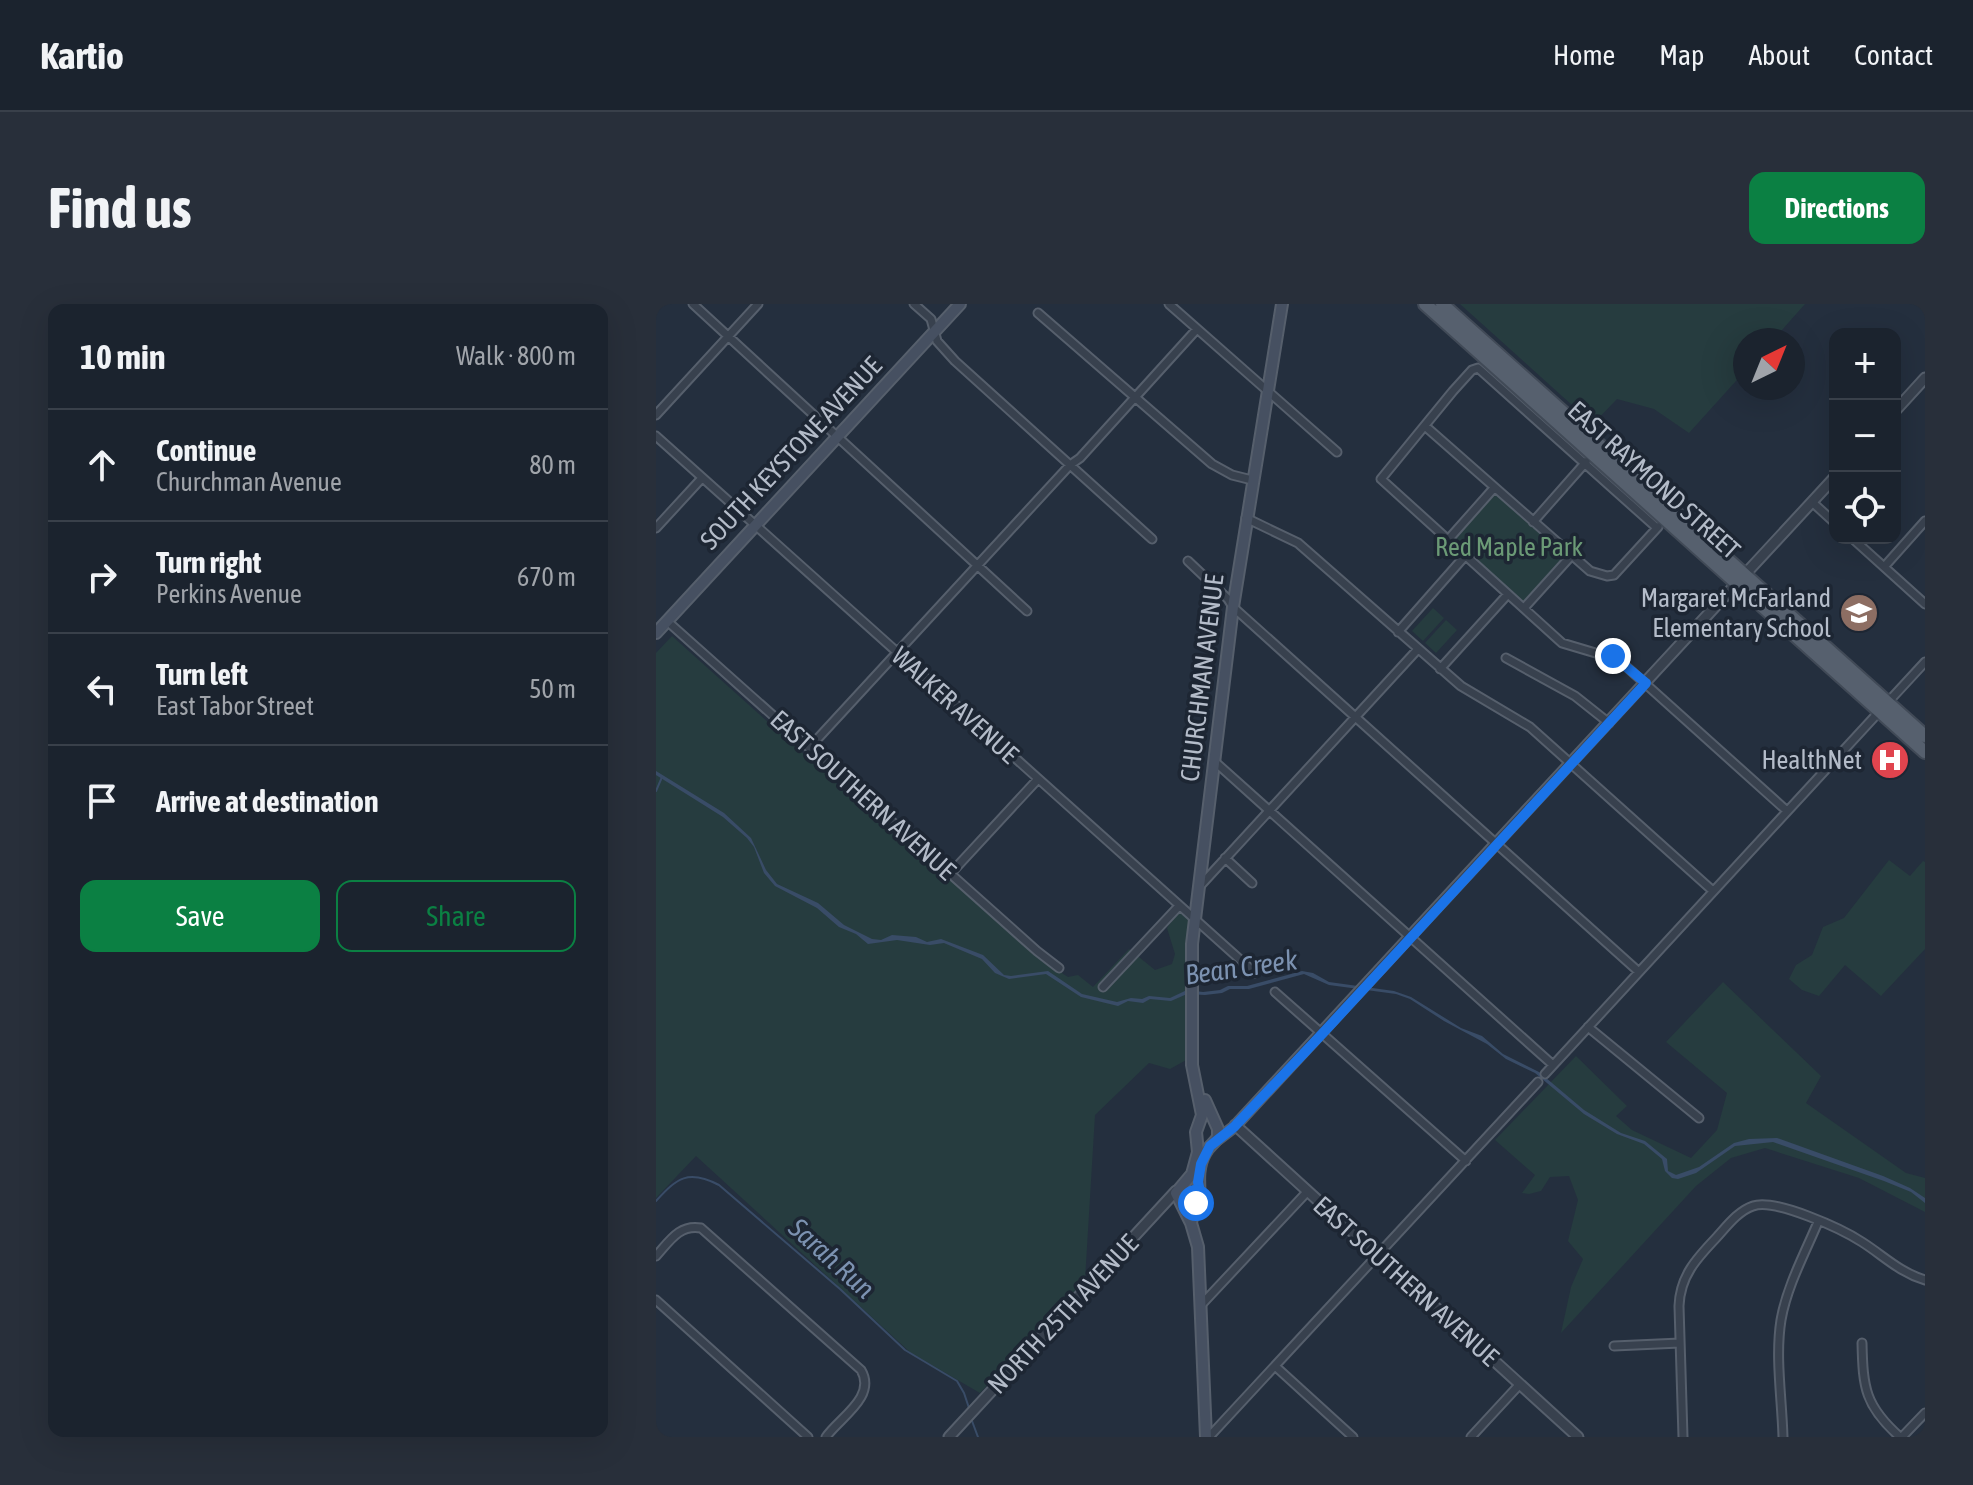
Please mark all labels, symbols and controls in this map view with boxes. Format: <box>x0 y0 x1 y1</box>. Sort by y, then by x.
text: Kartio <box>40 34 124 77</box>
text: Home <box>1553 39 1615 71</box>
text: Map <box>1659 39 1704 71</box>
text: About <box>1748 39 1810 71</box>
text: Contact <box>1854 39 1933 71</box>
button: Directions <box>1749 172 1925 244</box>
text: Find us <box>48 176 192 240</box>
north arrow <box>1733 328 1805 400</box>
map controls <box>1829 328 1901 544</box>
button: + <box>1829 328 1901 400</box>
text: 10 min <box>80 337 165 376</box>
text: Walk · 800 m <box>456 341 576 371</box>
street label: SOUTH KEYSTONE AVENUE <box>694 351 888 555</box>
street label: EAST RAYMOND STREET <box>1562 395 1746 565</box>
button: − <box>1829 400 1901 472</box>
text: Continue <box>156 433 256 467</box>
icon: ahead <box>80 443 124 487</box>
text: 80 m <box>529 450 576 480</box>
text: Churchman Avenue <box>156 467 342 497</box>
button: locate <box>1829 472 1901 544</box>
park label: Red Maple Park <box>1435 532 1583 562</box>
text: Turn right <box>156 545 262 579</box>
icon: right <box>80 555 124 599</box>
text: 670 m <box>517 562 576 592</box>
street label: CHURCHMAN AVENUE <box>1174 573 1230 783</box>
text: Perkins Avenue <box>156 579 302 609</box>
place label: Margaret McFarland Elementary School <box>1641 583 1831 643</box>
school or university icon: Margaret McFarland Elementary School <box>1838 592 1880 634</box>
route end <box>1595 638 1631 674</box>
street label: WALKER AVENUE <box>886 641 1024 769</box>
text: Turn left <box>156 657 248 691</box>
icon: left <box>80 667 124 711</box>
text: 50 m <box>529 674 576 704</box>
text: East Tabor Street <box>156 691 314 721</box>
street label: EAST SOUTHERN AVENUE <box>764 704 962 886</box>
hospital icon: HealthNet <box>1869 739 1911 781</box>
place label: HealthNet <box>1761 745 1862 775</box>
icon: arrive <box>80 779 124 823</box>
text: Arrive at destination <box>156 784 378 818</box>
button: Save <box>80 880 320 952</box>
button: Share <box>336 880 576 952</box>
water label: Bean Creek <box>1183 943 1300 991</box>
route start <box>1178 1185 1214 1221</box>
street label: EAST SOUTHERN AVENUE <box>1307 1190 1505 1372</box>
water label: Sarah Run <box>782 1211 882 1305</box>
street label: NORTH 25TH AVENUE <box>982 1228 1144 1400</box>

